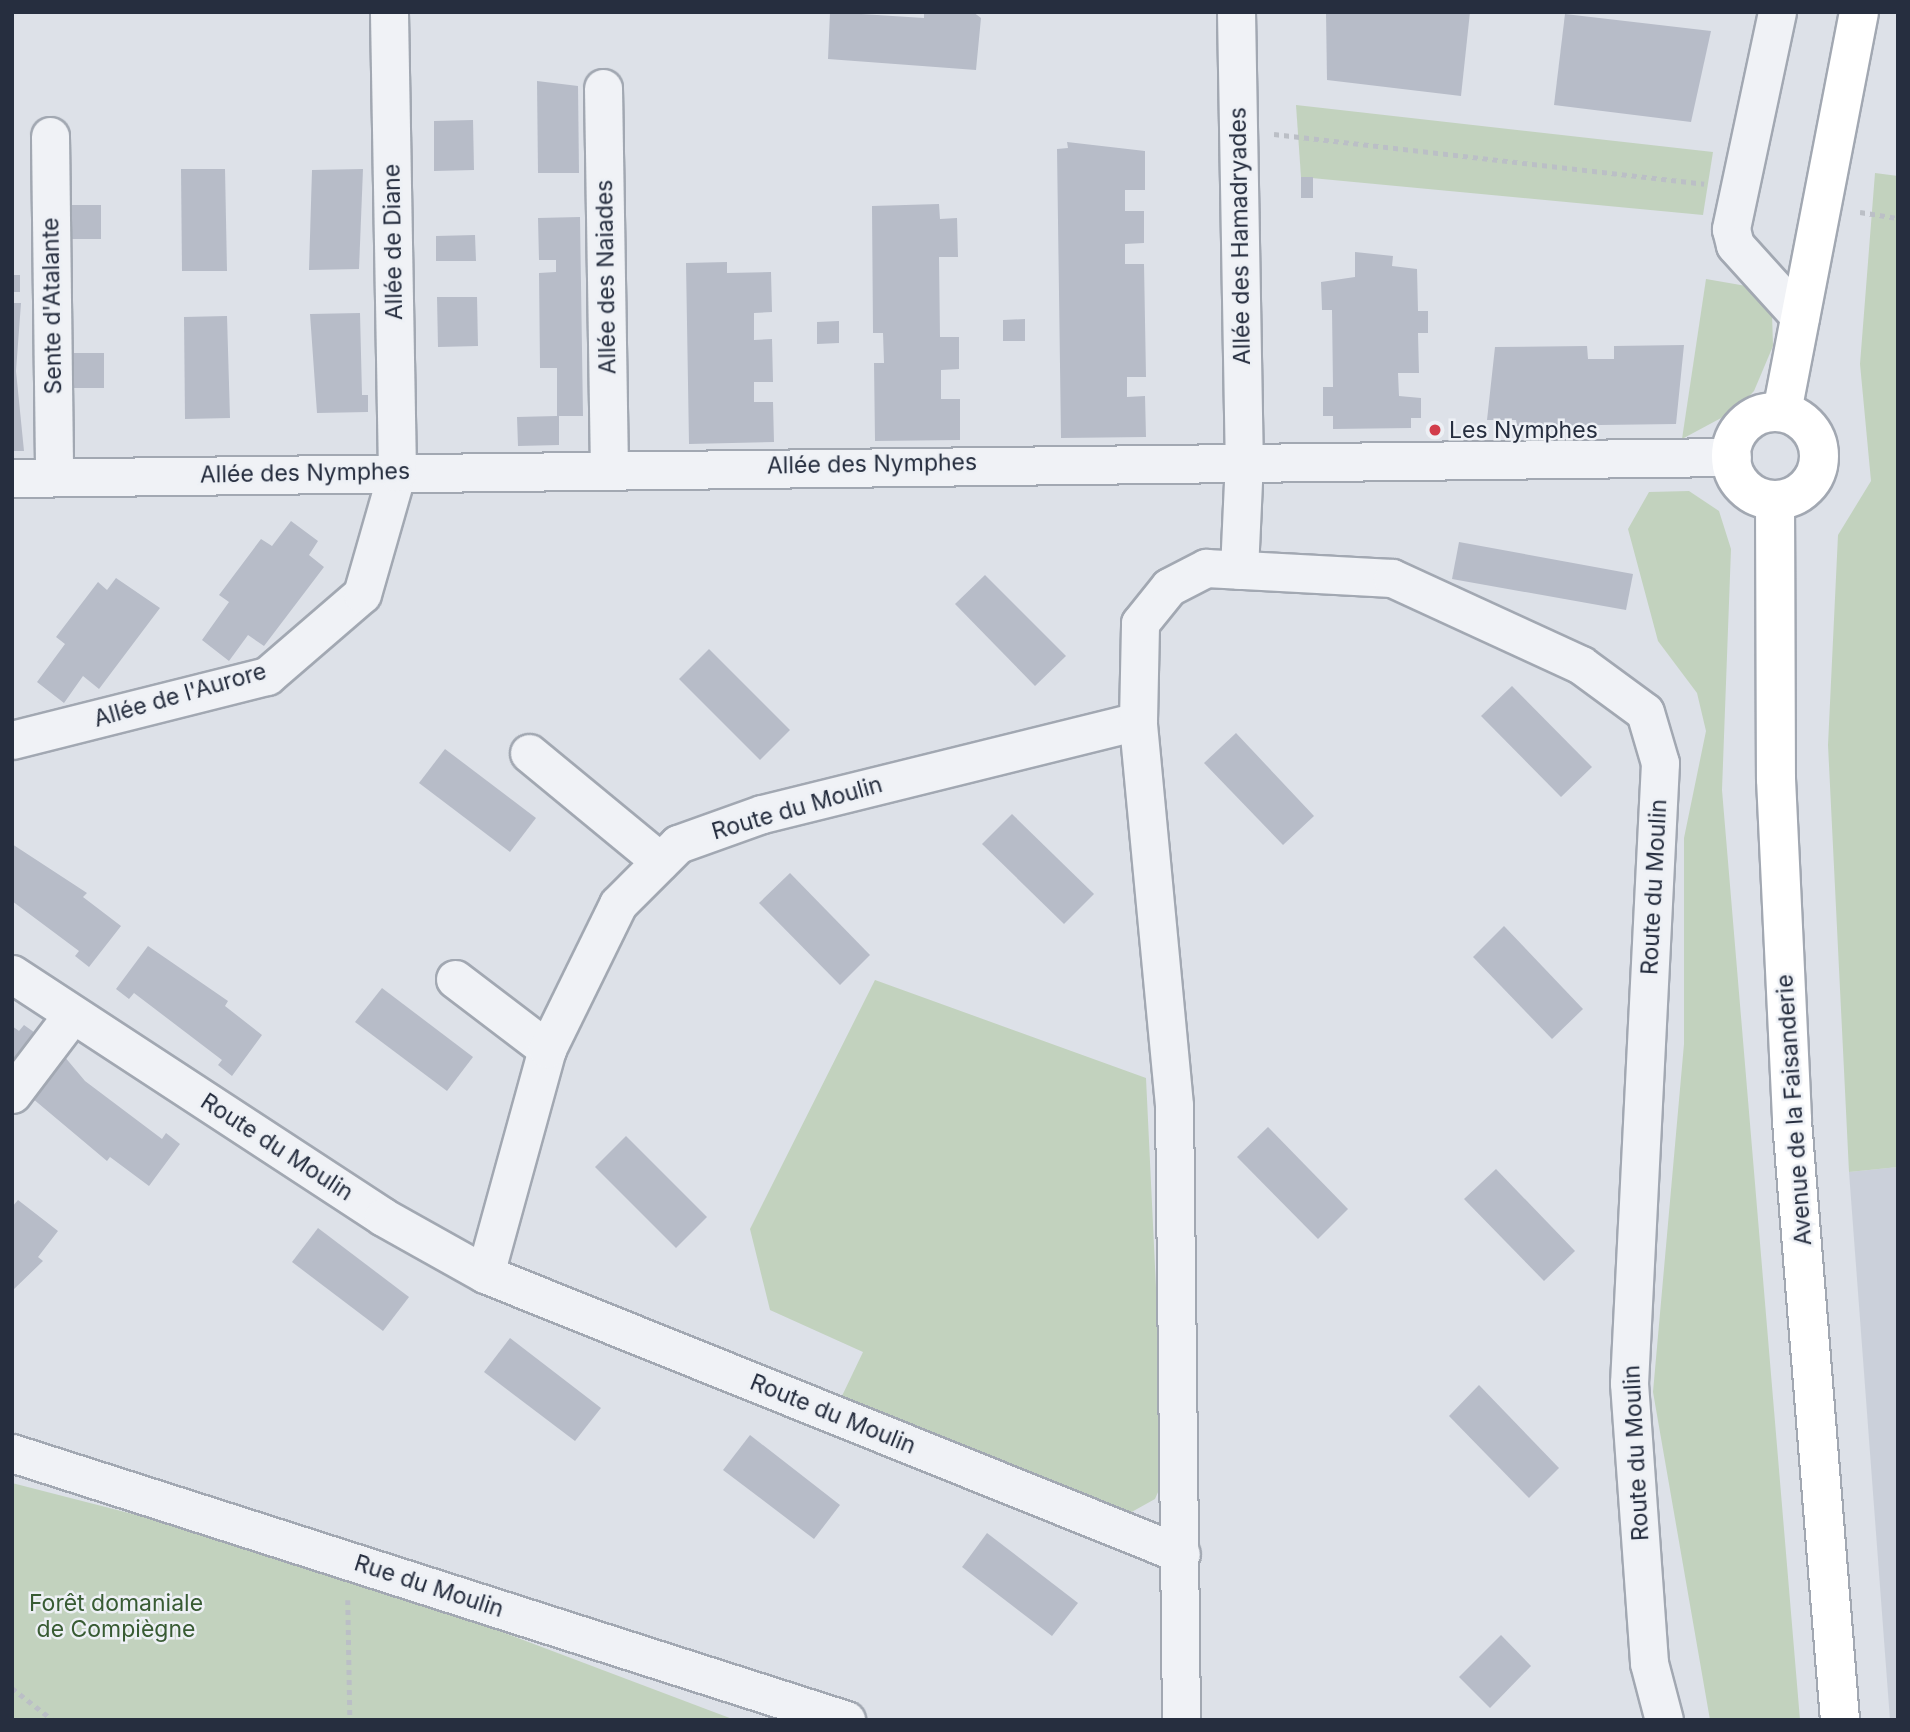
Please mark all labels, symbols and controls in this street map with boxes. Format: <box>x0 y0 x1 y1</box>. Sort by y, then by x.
street label: Allée des Hamadryades <box>1224 107 1256 365</box>
street label: Allée de Diane <box>378 164 408 320</box>
street label: Allée des Naiades <box>591 179 621 375</box>
street label: Sente d'Atalante <box>37 217 67 395</box>
place label: Les Nymphes <box>1449 416 1598 444</box>
marker: Les Nymphes <box>1427 422 1443 438</box>
street label: Allée des Nymphes <box>767 448 977 480</box>
street label: Allée des Nymphes <box>200 457 410 489</box>
street label: Allée de l'Aurore <box>91 657 269 733</box>
street label: Route du Moulin <box>709 770 885 846</box>
street label: Route du Moulin <box>1636 798 1672 976</box>
street label: Avenue de la Faisanderie <box>1771 973 1817 1247</box>
street label: Route du Moulin <box>196 1087 358 1207</box>
street label: Route du Moulin <box>1618 1364 1654 1542</box>
street label: Route du Moulin <box>746 1368 920 1460</box>
street label: Rue du Moulin <box>351 1549 507 1623</box>
park label: Forêt domaniale de Compiègne <box>29 1589 203 1643</box>

